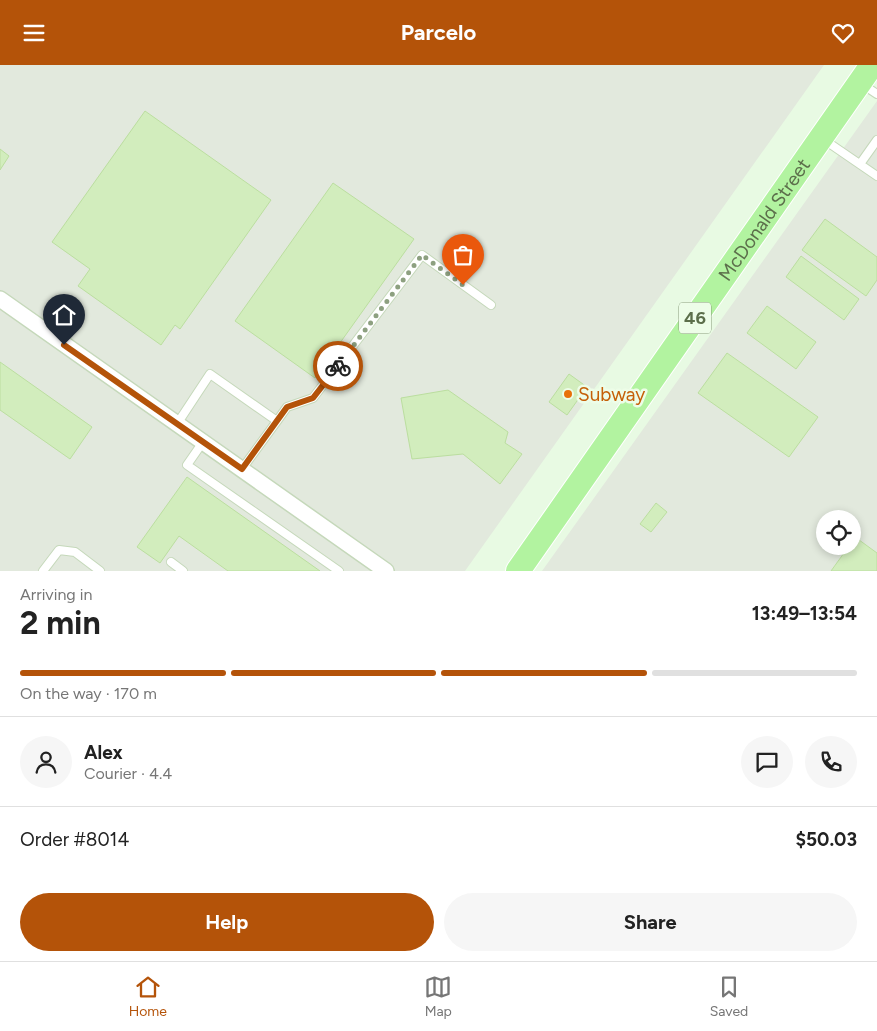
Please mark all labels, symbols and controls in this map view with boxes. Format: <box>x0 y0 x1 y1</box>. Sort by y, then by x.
icon: menu <box>20 19 48 47</box>
text: Parcelo <box>401 19 476 46</box>
icon: heart <box>829 19 857 47</box>
street label: McDonald Street <box>714 154 815 285</box>
pin <box>442 234 484 285</box>
icon: bag <box>449 241 477 269</box>
pin <box>43 294 85 345</box>
icon: home <box>50 301 78 329</box>
road number: 46 <box>679 303 711 333</box>
courier <box>313 341 363 391</box>
icon: bike <box>324 352 352 380</box>
place label: Subway <box>578 383 645 406</box>
marker: Subway <box>562 388 574 400</box>
map controls <box>816 510 861 555</box>
button: locate <box>816 510 861 555</box>
text: Arriving in <box>20 585 92 604</box>
text: 13:49–13:54 <box>752 602 857 625</box>
text: 2 min <box>20 604 101 642</box>
text: On the way · 170 m <box>20 684 157 703</box>
button: person <box>20 736 72 788</box>
button: chat <box>741 736 793 788</box>
button: phone <box>805 736 857 788</box>
text: Alex <box>84 741 123 764</box>
text: Courier · 4.4 <box>84 764 172 783</box>
text: Order #8014 <box>20 828 129 851</box>
text: $50.03 <box>796 828 857 851</box>
button: Help <box>20 893 434 951</box>
button: Share <box>444 893 857 951</box>
tab: Home <box>129 973 167 1020</box>
tab: Map <box>424 973 452 1020</box>
tab: Saved <box>710 973 748 1020</box>

